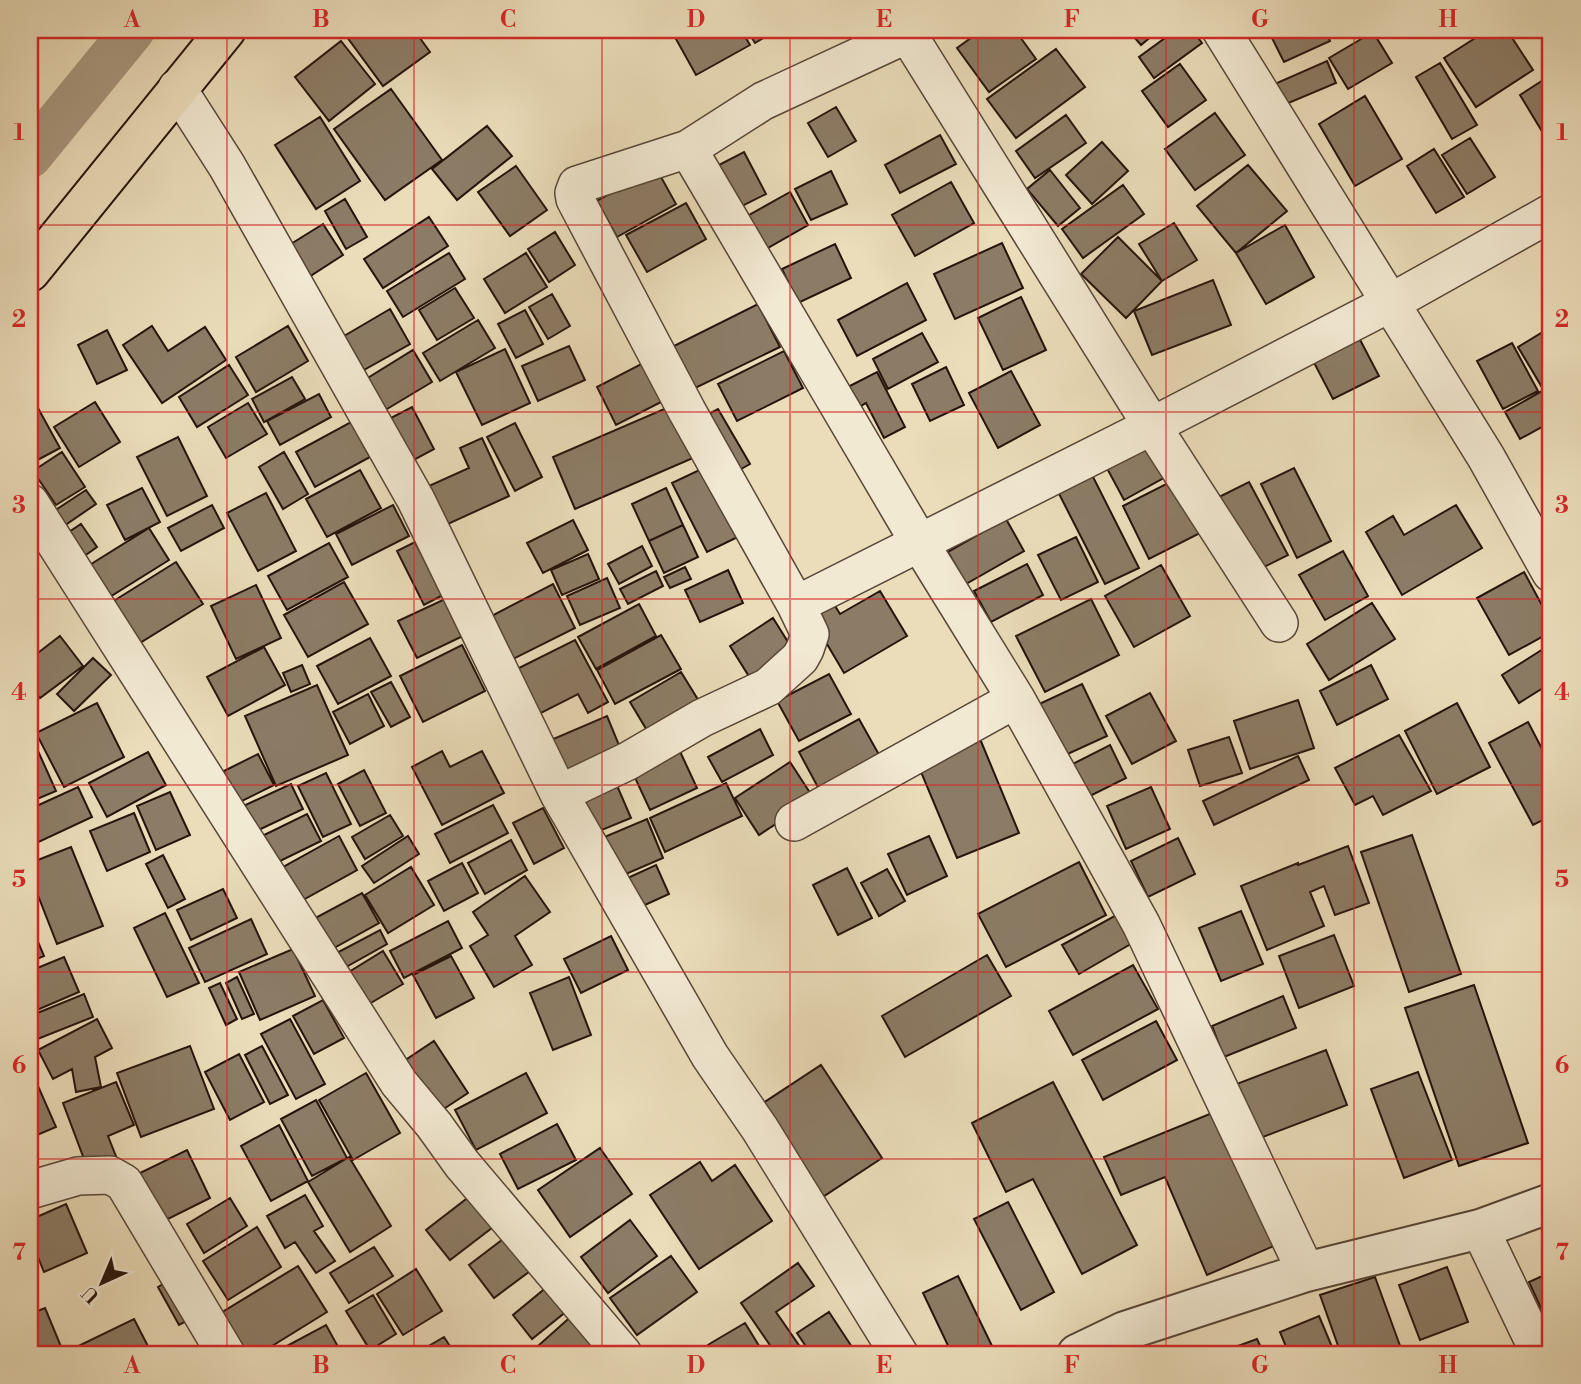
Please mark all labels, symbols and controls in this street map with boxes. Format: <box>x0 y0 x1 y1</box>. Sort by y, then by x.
text: A <box>123 6 141 34</box>
text: B <box>312 6 330 34</box>
text: C <box>500 6 516 34</box>
text: D <box>687 6 705 34</box>
text: E <box>876 6 892 34</box>
text: F <box>1064 6 1080 34</box>
text: G <box>1251 6 1269 34</box>
text: H <box>1439 6 1458 34</box>
text: 1 <box>13 119 25 147</box>
text: 1 <box>1556 119 1568 147</box>
text: 2 <box>12 306 26 334</box>
text: 2 <box>1555 306 1569 334</box>
text: 3 <box>12 492 26 520</box>
text: 3 <box>1555 492 1569 520</box>
text: 4 <box>11 679 27 707</box>
text: 4 <box>1554 679 1570 707</box>
text: 5 <box>12 866 26 894</box>
text: 5 <box>1555 866 1569 894</box>
text: 6 <box>12 1052 26 1080</box>
text: 6 <box>1555 1052 1569 1080</box>
text: 7 <box>12 1239 26 1267</box>
text: 7 <box>1555 1239 1569 1267</box>
north arrow <box>66 1248 136 1318</box>
text: U <box>77 1281 105 1308</box>
text: A <box>123 1352 141 1380</box>
text: B <box>312 1352 330 1380</box>
text: C <box>500 1352 516 1380</box>
text: D <box>687 1352 705 1380</box>
text: E <box>876 1352 892 1380</box>
text: F <box>1064 1352 1080 1380</box>
text: G <box>1251 1352 1269 1380</box>
text: H <box>1439 1352 1458 1380</box>

